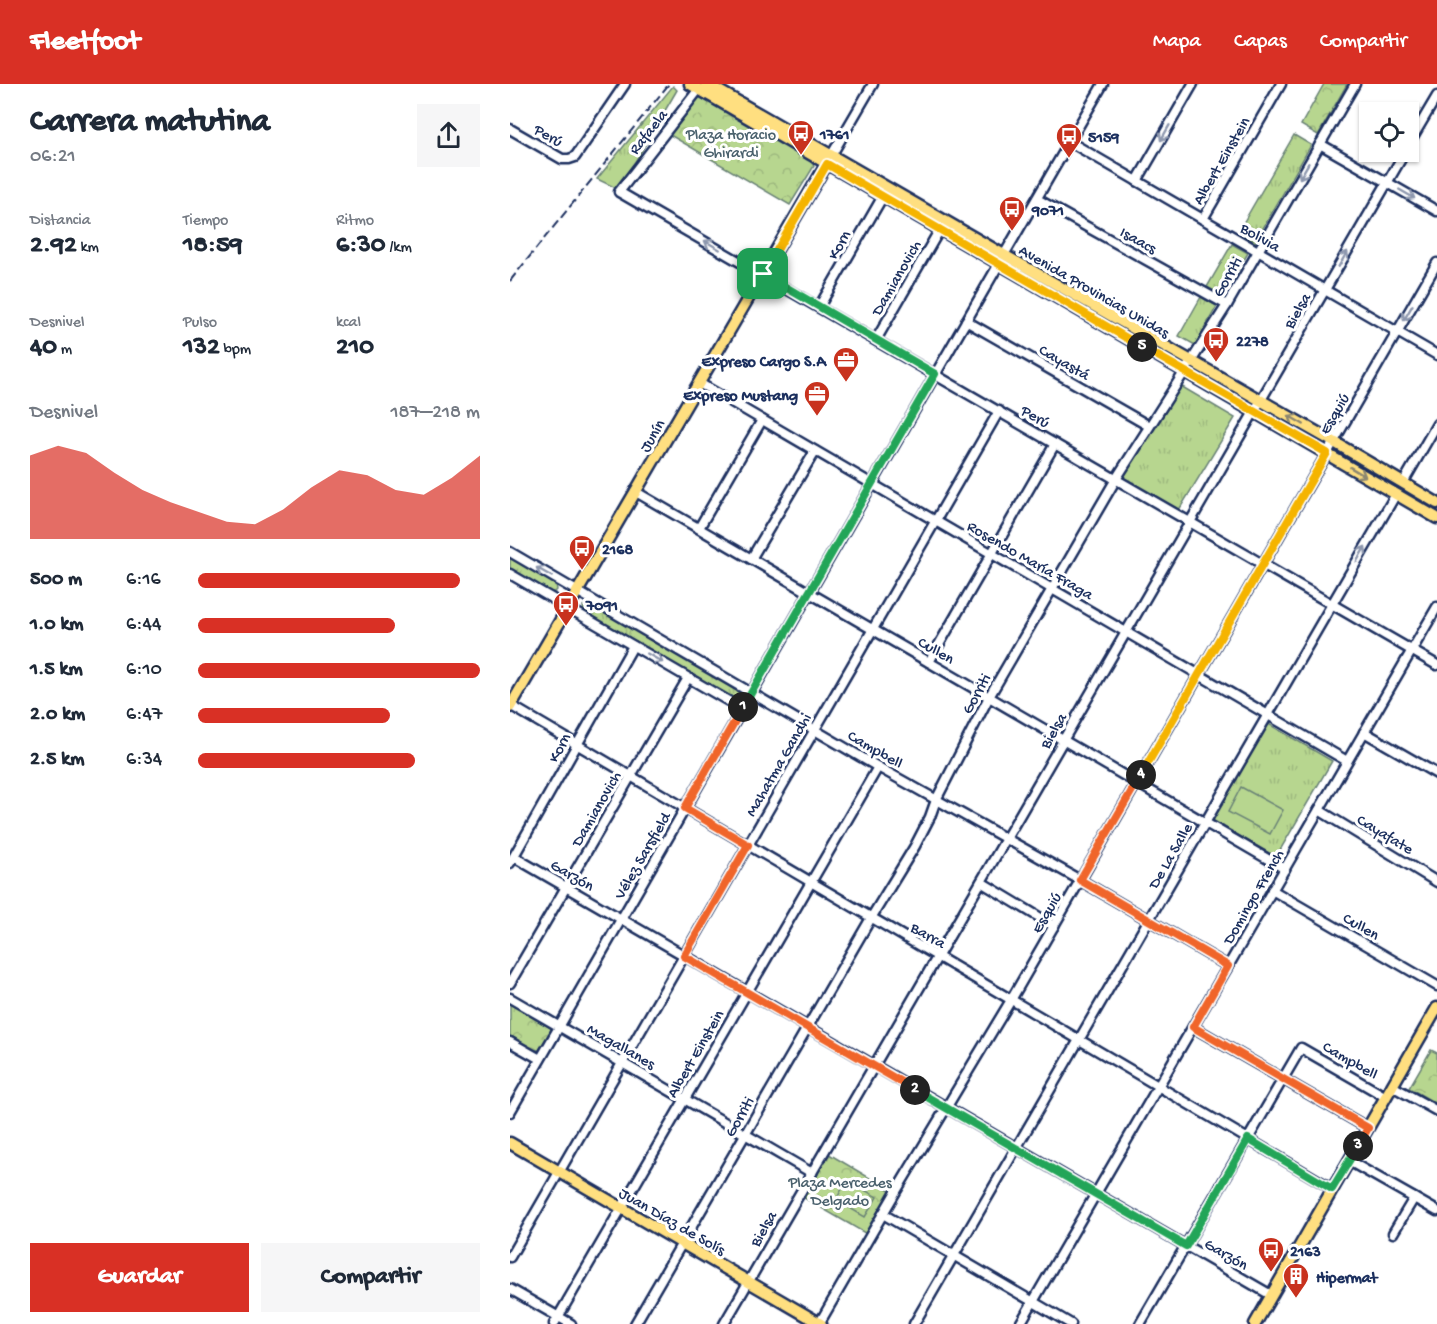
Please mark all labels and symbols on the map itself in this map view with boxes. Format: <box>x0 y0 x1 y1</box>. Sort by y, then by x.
street label: Rafaela <box>626 106 674 159</box>
street label: Albert Einstein <box>1190 114 1256 209</box>
bus stop icon: 1761 <box>786 118 816 156</box>
street label: Perú <box>529 121 566 153</box>
bus stop icon: 5159 <box>1054 121 1084 159</box>
one-way arrow <box>1159 123 1170 141</box>
park label: Plaza Horacio Ghirardi <box>685 127 776 164</box>
place label: 1761 <box>819 127 849 146</box>
place label: 5159 <box>1088 130 1119 149</box>
one-way arrow <box>1298 162 1310 179</box>
one-way arrow <box>1399 188 1416 200</box>
bus stop icon: 9071 <box>997 194 1027 232</box>
place label: 9071 <box>1031 203 1064 222</box>
street label: Bolivia <box>1235 220 1284 259</box>
street label: Isaacs <box>1116 224 1160 260</box>
street label: Korn <box>825 228 857 264</box>
street label: Damianovich <box>868 237 927 321</box>
one-way arrow <box>704 238 721 250</box>
street label: Avenida Provincias Unidas <box>1015 242 1173 344</box>
pin <box>737 248 788 299</box>
one-way arrow <box>1337 251 1349 268</box>
street label: Gorriti <box>1210 254 1248 301</box>
street label: Bielsa <box>1281 289 1317 334</box>
one-way arrow <box>1402 304 1413 322</box>
bus stop icon: 2278 <box>1201 325 1231 363</box>
pin: 5 <box>1127 332 1157 362</box>
place label: 2278 <box>1236 334 1269 353</box>
street label: Cayastá <box>1034 342 1093 387</box>
office icon: Expreso Cargo S.A <box>831 345 861 383</box>
place label: Expreso Cargo S.A <box>702 354 828 373</box>
office icon: Expreso Mustang <box>802 379 832 417</box>
place label: Expreso Mustang <box>683 388 798 407</box>
street label: Esquiú <box>1317 391 1355 439</box>
street label: Perú <box>1016 402 1053 434</box>
one-way arrow <box>1288 414 1305 426</box>
street label: Junín <box>637 417 671 457</box>
one-way arrow <box>1349 466 1366 478</box>
street label: Rosendo María Fraga <box>963 518 1097 606</box>
bus stop icon: 2168 <box>567 533 597 571</box>
place label: 2168 <box>602 542 633 561</box>
one-way arrow <box>1356 546 1368 563</box>
one-way arrow <box>536 565 553 577</box>
bus stop icon: 7091 <box>551 589 581 627</box>
place label: 7091 <box>585 598 618 617</box>
street label: Cullen <box>914 634 957 670</box>
one-way arrow <box>646 653 663 665</box>
street label: Gorriti <box>959 671 997 718</box>
pin: 1 <box>728 692 758 722</box>
street label: Bielsa <box>1037 709 1073 754</box>
street label: Mahatma Gandhi <box>743 711 817 821</box>
street label: Campbell <box>843 728 905 774</box>
street label: Korn <box>545 730 577 767</box>
pin: 4 <box>1126 760 1156 790</box>
street label: Damianovich <box>568 768 627 852</box>
street label: Vélez Sarsfield <box>611 809 677 904</box>
street label: Cayafate <box>1352 812 1417 861</box>
street label: De La Salle <box>1145 820 1199 894</box>
street label: Domingo French <box>1220 847 1290 949</box>
street label: Garzón <box>546 857 597 897</box>
street label: Esquiú <box>1029 890 1067 938</box>
street label: Cullen <box>1339 910 1382 946</box>
street label: Barra <box>905 919 949 955</box>
street label: Albert Einstein <box>664 1007 730 1102</box>
street label: Magallanes <box>583 1021 659 1076</box>
street label: Campbell <box>1318 1039 1380 1085</box>
pin: 2 <box>900 1075 930 1105</box>
street label: Gorriti <box>722 1094 760 1141</box>
pin: 3 <box>1343 1131 1373 1161</box>
park label: Plaza Mercedes Delgado <box>787 1175 893 1212</box>
street label: Juan Díaz de Solís <box>615 1185 729 1262</box>
street label: Bielsa <box>747 1207 783 1252</box>
bus stop icon: 2163 <box>1256 1235 1286 1273</box>
street label: Garzón <box>1200 1236 1251 1276</box>
place label: 2163 <box>1290 1244 1321 1263</box>
building icon: Hipermat <box>1281 1261 1311 1299</box>
place label: Hipermat <box>1316 1270 1379 1289</box>

